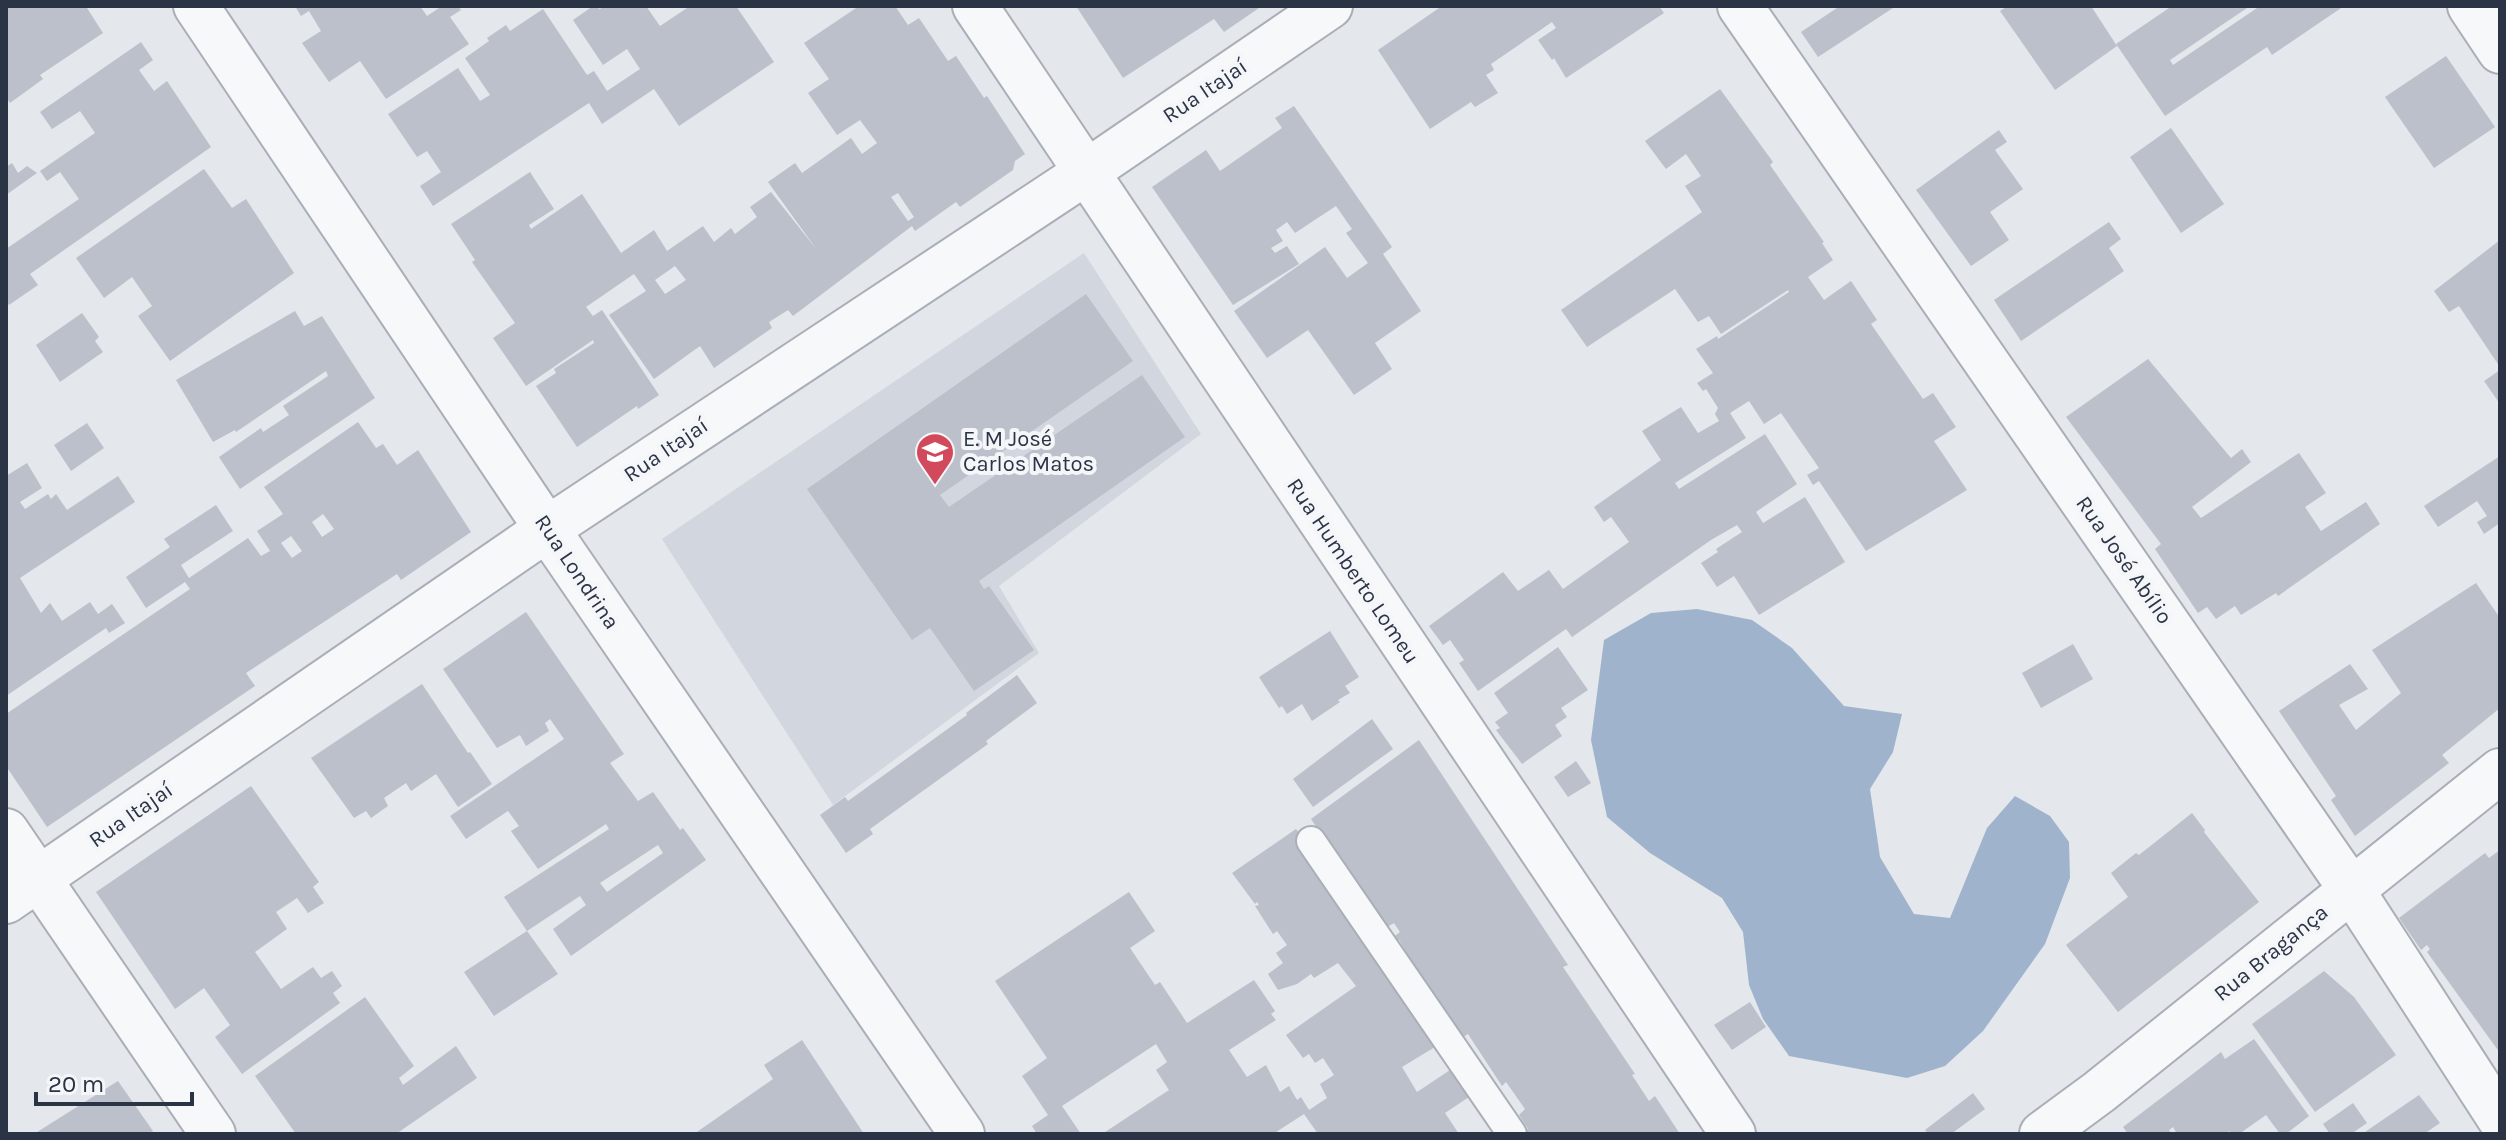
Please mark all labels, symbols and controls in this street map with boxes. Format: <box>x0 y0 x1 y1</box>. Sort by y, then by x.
street label: Rua Itajaí <box>1158 53 1253 129</box>
street label: Rua Itajaí <box>619 412 714 488</box>
place label: E. M José Carlos Matos <box>963 426 1094 477</box>
school or university icon: E. M José Carlos Matos <box>914 431 956 486</box>
street label: Rua Humberto Lomeu <box>1281 473 1425 669</box>
street label: Rua José Abílio <box>2070 491 2178 629</box>
street label: Rua Londrina <box>529 510 625 634</box>
street label: Rua Itajaí <box>84 776 178 853</box>
street label: Rua Bragança <box>2209 899 2333 1007</box>
scale bar <box>36 1056 192 1106</box>
text: 20 m <box>48 1070 104 1098</box>

